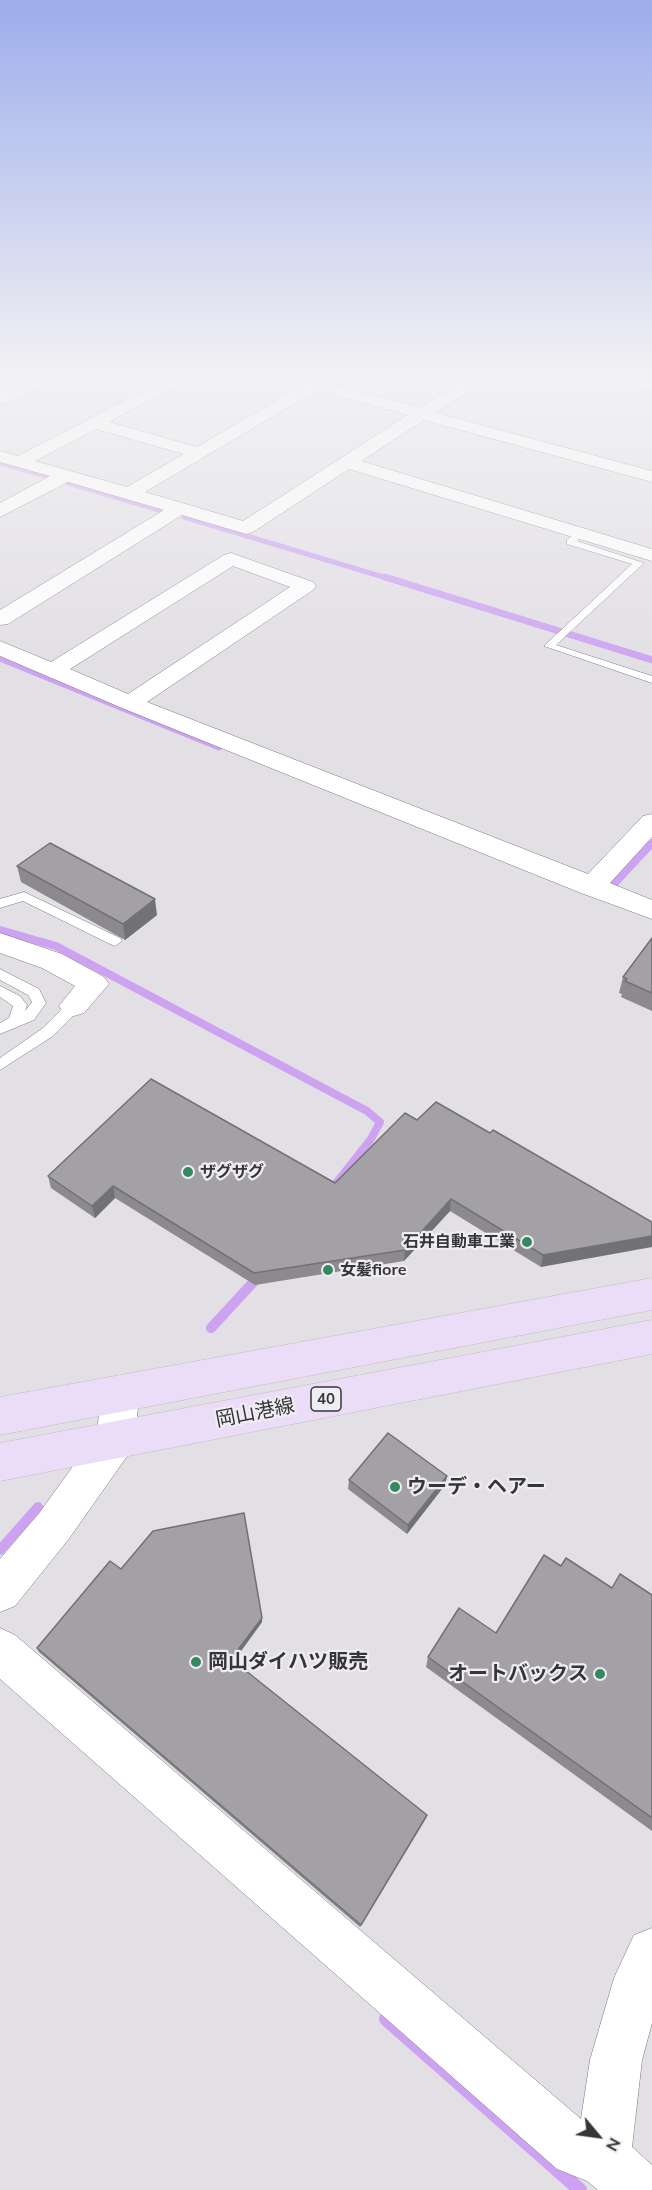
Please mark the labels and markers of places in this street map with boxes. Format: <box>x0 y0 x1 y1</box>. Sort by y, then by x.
place label: ザグザグ <box>200 1162 264 1182</box>
marker: ザグザグ <box>181 1165 195 1179</box>
place label: 石井自動車工業 <box>403 1232 515 1252</box>
marker: 石井自動車工業 <box>520 1235 534 1249</box>
place label: 女髪fiore <box>340 1260 406 1280</box>
marker: 女髪fiore <box>321 1263 335 1277</box>
place label: ウーデ・ヘアー <box>407 1475 546 1499</box>
marker: ウーデ・ヘアー <box>388 1480 402 1494</box>
place label: 岡山ダイハツ販売 <box>208 1650 368 1674</box>
marker: 岡山ダイハツ販売 <box>189 1655 203 1669</box>
place label: オートバックス <box>448 1662 588 1686</box>
marker: オートバックス <box>593 1667 607 1681</box>

